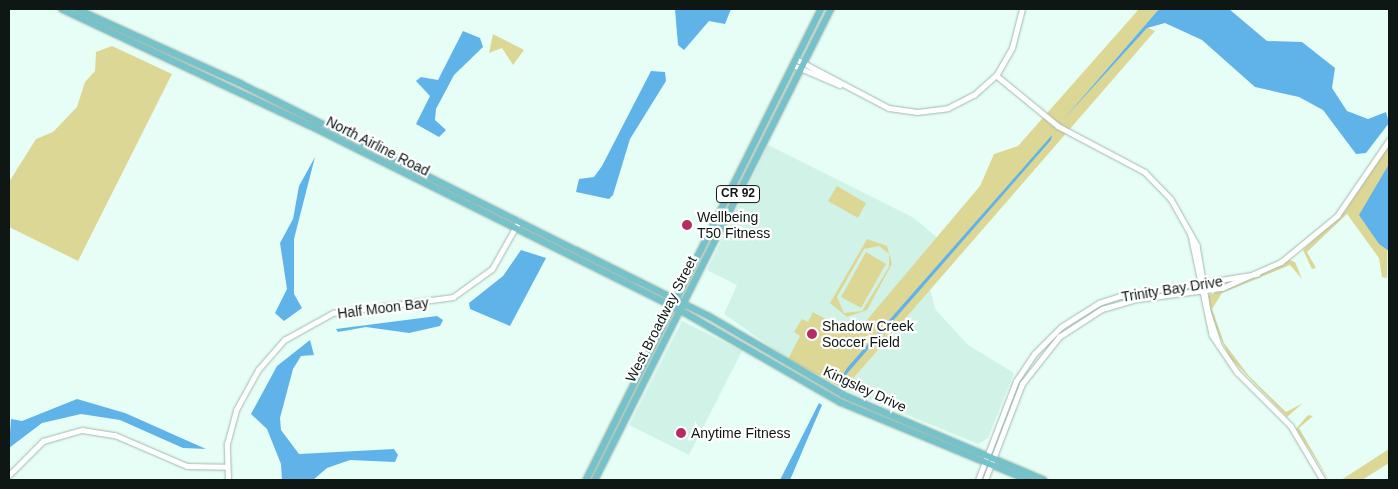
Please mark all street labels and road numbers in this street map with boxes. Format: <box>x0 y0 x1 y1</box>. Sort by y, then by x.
street label: North Airline Road <box>323 113 433 179</box>
road number: CR 92 <box>716 184 760 203</box>
street label: West Broadway Street <box>622 253 700 385</box>
street label: Trinity Bay Drive <box>1120 273 1224 305</box>
street label: Half Moon Bay <box>336 294 430 322</box>
street label: Kingsley Drive <box>821 362 909 416</box>

